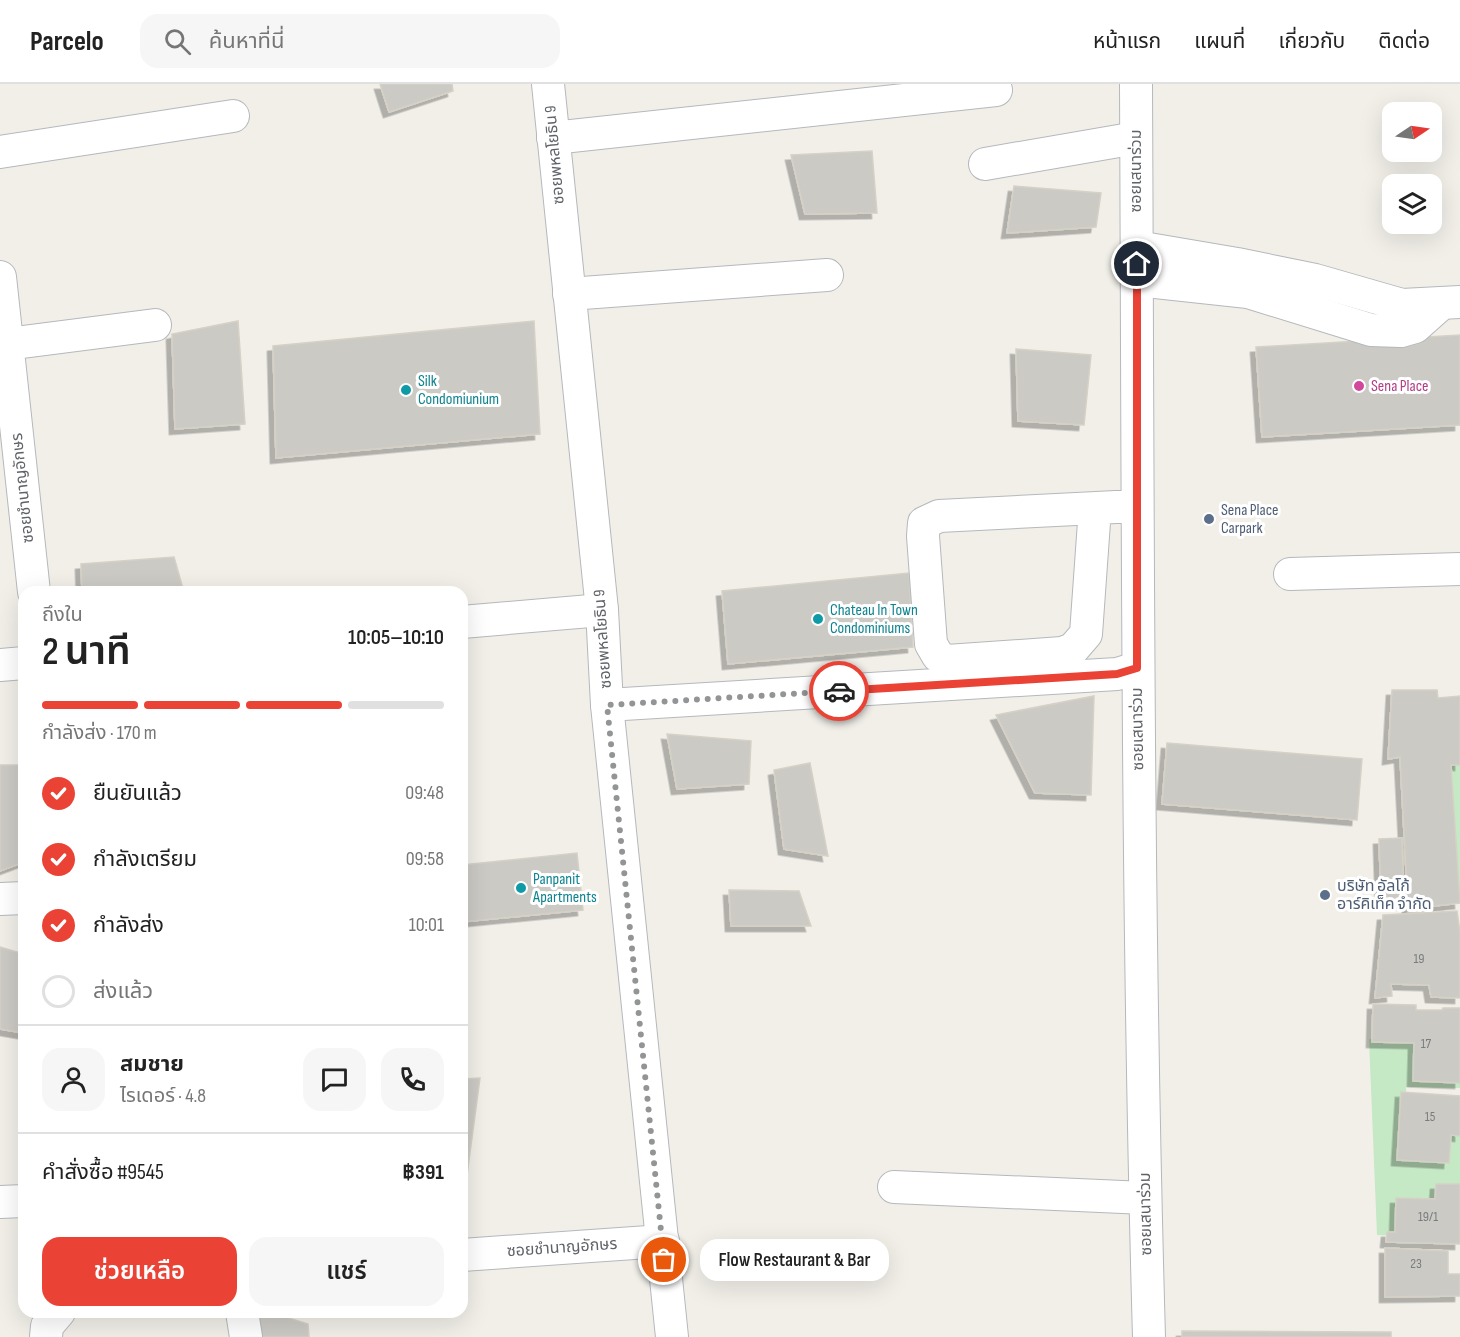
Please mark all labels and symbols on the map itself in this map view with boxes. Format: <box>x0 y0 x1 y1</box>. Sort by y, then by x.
north arrow <box>1382 102 1442 162</box>
street label: ซอยพหลโยธิน 9 <box>541 105 569 205</box>
street label: ซอยเสนาร่วม <box>1127 129 1146 213</box>
pin <box>1111 238 1162 289</box>
place label: Silk Condomiunium <box>418 372 499 409</box>
place label: Sena Place <box>1371 377 1429 396</box>
marker: Sena Place <box>1352 379 1366 393</box>
marker: Silk Condomiunium <box>399 383 413 397</box>
street label: ซอยชำนาญอักษร <box>8 432 38 544</box>
place label: Sena Place Carpark <box>1221 501 1279 538</box>
marker: Sena Place Carpark <box>1202 512 1216 526</box>
street label: ซอยพหลโยธิน 9 <box>590 589 616 689</box>
place label: Chateau In Town Condominiums <box>830 601 918 638</box>
marker: Chateau In Town Condominiums <box>811 612 825 626</box>
courier <box>809 661 869 721</box>
street label: ซอยเสนาร่วม <box>1128 687 1148 771</box>
place label: Panpanit Apartments <box>532 870 597 907</box>
place label: บริษัท อัลโก้ อาร์คิเท็ค จำกัด <box>1337 877 1432 914</box>
marker: Panpanit Apartments <box>514 881 528 895</box>
marker: บริษัท อัลโก้ อาร์คิเท็ค จำกัด <box>1318 888 1332 902</box>
house number: 19 <box>1413 950 1425 967</box>
house number: 17 <box>1421 1035 1432 1052</box>
house number: 15 <box>1425 1108 1436 1125</box>
street label: ซอยเสนาร่วม <box>1136 1172 1156 1256</box>
house number: 19/1 <box>1418 1208 1438 1225</box>
pin <box>638 1234 689 1285</box>
street label: ซอยชำนาญอักษร <box>506 1235 618 1261</box>
callout: Flow Restaurant & Bar <box>700 1239 889 1281</box>
house number: 23 <box>1410 1255 1422 1272</box>

